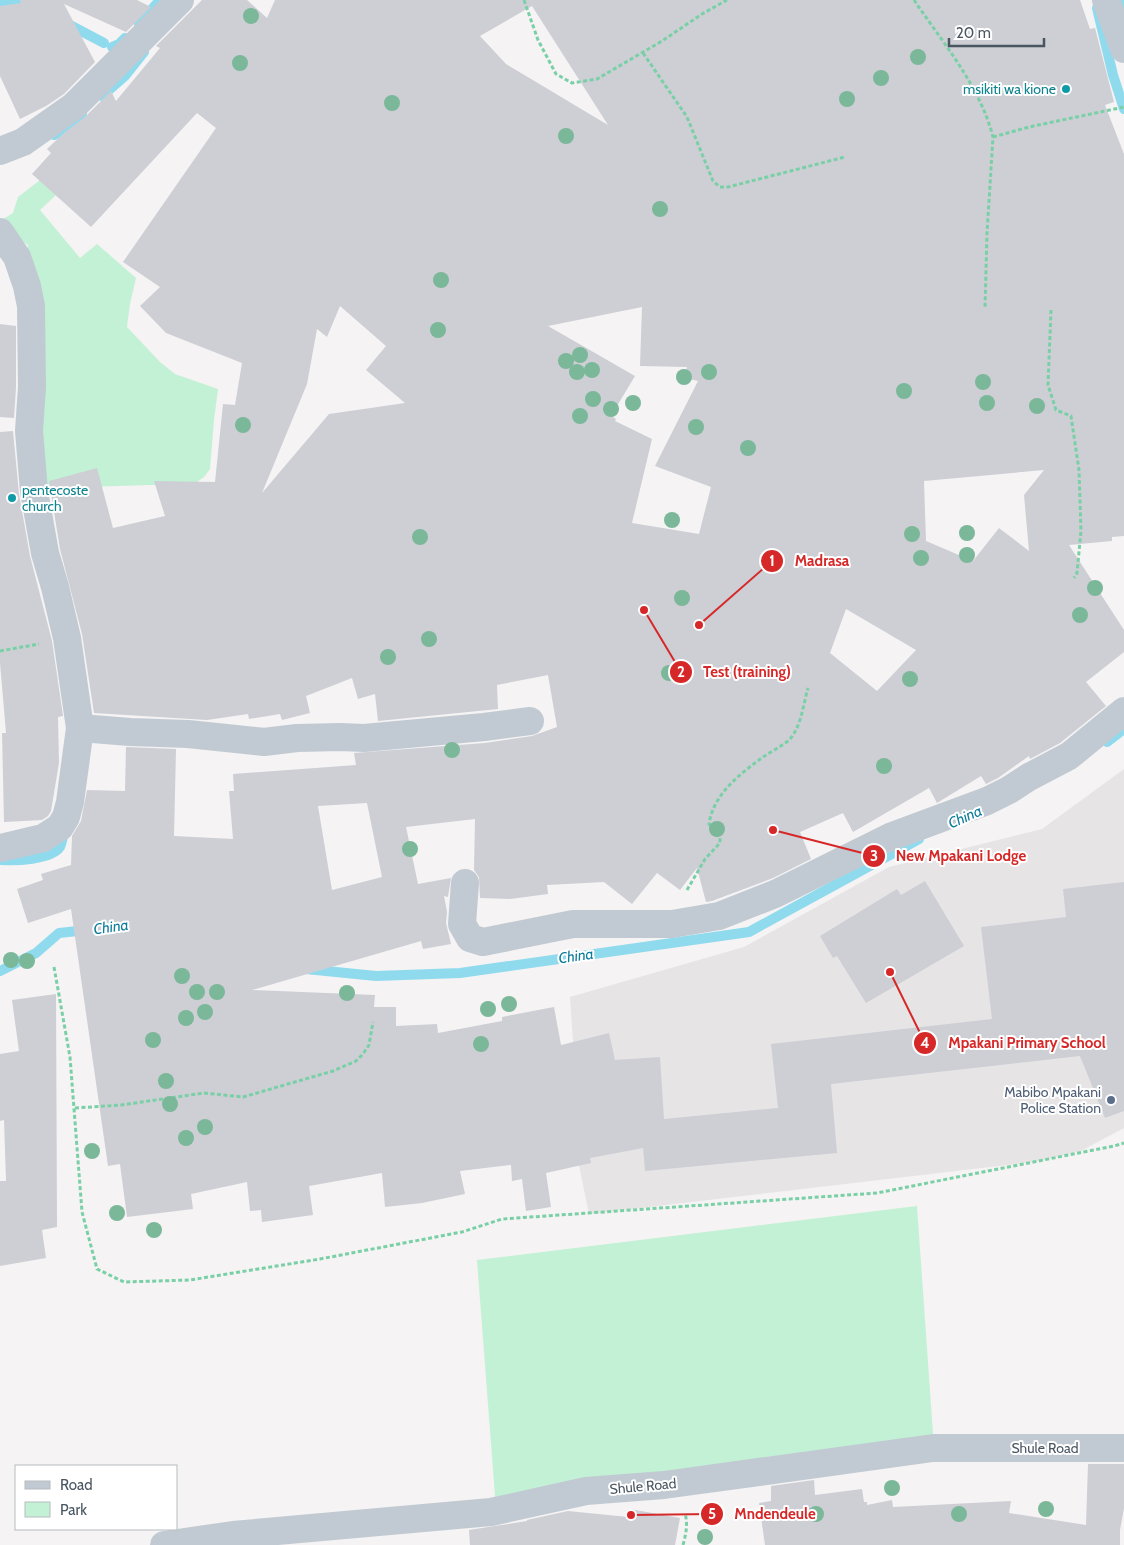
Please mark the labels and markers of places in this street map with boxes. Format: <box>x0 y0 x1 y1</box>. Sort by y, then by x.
place label: msikiti wa kione <box>963 80 1056 98</box>
marker: msikiti wa kione <box>1060 83 1072 95</box>
place label: pentecoste church <box>22 481 88 515</box>
marker: pentecoste church <box>6 492 18 504</box>
callout: Madrasa <box>759 546 859 576</box>
callout: Test (training) <box>668 657 802 687</box>
callout: New Mpakani Lodge <box>861 841 1037 871</box>
callout: Mpakani Primary School <box>913 1028 1115 1058</box>
place label: Mabibo Mpakani Police Station <box>1004 1083 1101 1117</box>
marker: Mabibo Mpakani Police Station <box>1105 1094 1117 1106</box>
callout: Mndendeule <box>700 1499 826 1529</box>

